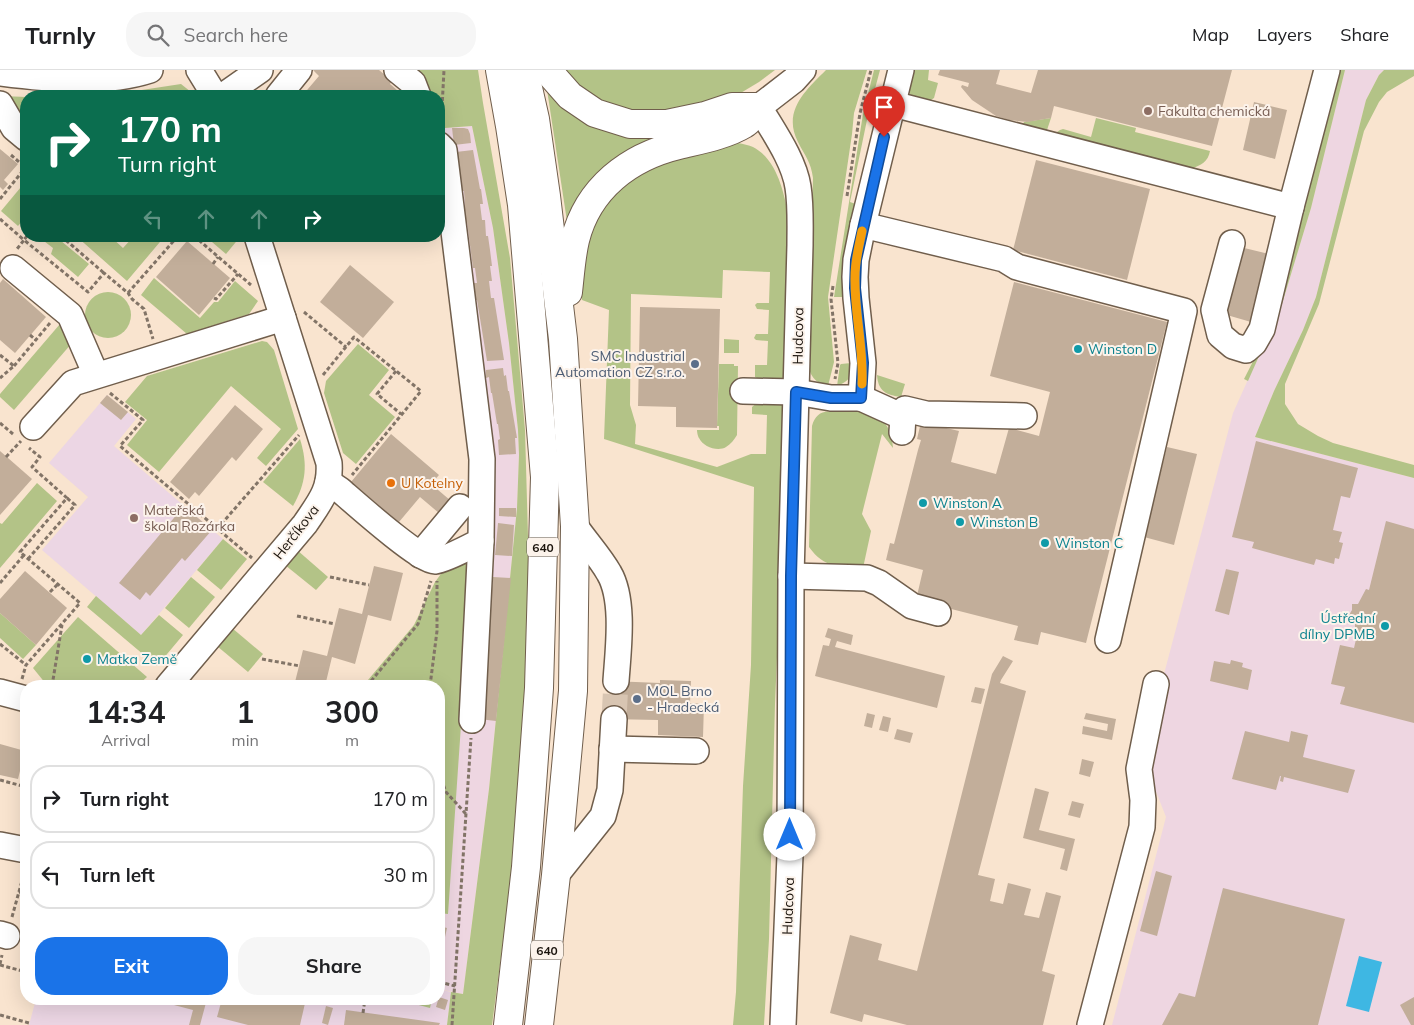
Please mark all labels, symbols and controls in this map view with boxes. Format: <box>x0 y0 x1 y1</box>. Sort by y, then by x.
search box <box>126 12 476 57</box>
text: Turnly <box>25 20 96 50</box>
icon: search <box>144 21 172 49</box>
text: Search here <box>184 23 288 47</box>
text: Map <box>1192 23 1229 46</box>
text: Layers <box>1257 23 1312 46</box>
text: Share <box>1340 23 1389 46</box>
pin <box>863 86 905 137</box>
icon: arrive <box>870 93 898 121</box>
place label: Fakulta chemická <box>1158 102 1270 120</box>
marker: Fakulta chemická <box>1142 105 1154 117</box>
text: 170 m <box>118 107 222 151</box>
icon: right <box>35 110 100 175</box>
text: Turn right <box>118 150 216 178</box>
icon: left <box>139 205 167 233</box>
icon: ahead <box>192 205 220 233</box>
icon: ahead <box>245 205 273 233</box>
icon: right <box>298 205 326 233</box>
street label: Hudcova <box>788 307 808 365</box>
place label: Winston D <box>1088 340 1157 358</box>
marker: Winston D <box>1072 343 1084 355</box>
place label: SMC Industrial Automation CZ s.r.o. <box>555 347 685 381</box>
marker: SMC Industrial Automation CZ s.r.o. <box>689 358 701 370</box>
place label: U Kotelny <box>401 474 463 492</box>
marker: U Kotelny <box>385 477 397 489</box>
place label: Winston A <box>933 494 1003 512</box>
marker: Winston A <box>917 497 929 509</box>
place label: Mateřská škola Rozárka <box>144 501 235 535</box>
street label: Herčíkova <box>269 501 323 563</box>
marker: Mateřská škola Rozárka <box>128 512 140 524</box>
place label: Winston B <box>970 513 1038 531</box>
marker: Winston B <box>954 516 966 528</box>
place label: Winston C <box>1055 534 1123 552</box>
marker: Winston C <box>1039 537 1051 549</box>
road number: 640 <box>527 538 559 557</box>
place label: Ústřední dílny DPMB <box>1299 609 1376 643</box>
marker: Ústřední dílny DPMB <box>1379 620 1391 632</box>
place label: Matka Země <box>97 650 177 668</box>
marker: Matka Země <box>81 653 93 665</box>
place label: MOL Brno - Hradecká <box>647 682 719 716</box>
text: 14:34 <box>86 693 166 731</box>
text: 1 <box>236 693 254 731</box>
text: 300 <box>325 693 379 731</box>
marker: MOL Brno - Hradecká <box>631 693 643 705</box>
text: Arrival <box>101 730 150 750</box>
text: min <box>232 730 259 750</box>
text: m <box>345 730 359 750</box>
icon: right <box>37 785 65 813</box>
text: Turn right <box>80 787 169 811</box>
text: 170 m <box>372 787 428 811</box>
position arrow <box>763 808 815 860</box>
icon: left <box>37 861 65 889</box>
text: Turn left <box>80 863 155 887</box>
text: 30 m <box>384 863 428 887</box>
street label: Hudcova <box>778 877 798 935</box>
button: Exit <box>35 937 228 995</box>
button: Share <box>238 937 430 995</box>
road number: 640 <box>531 940 563 960</box>

